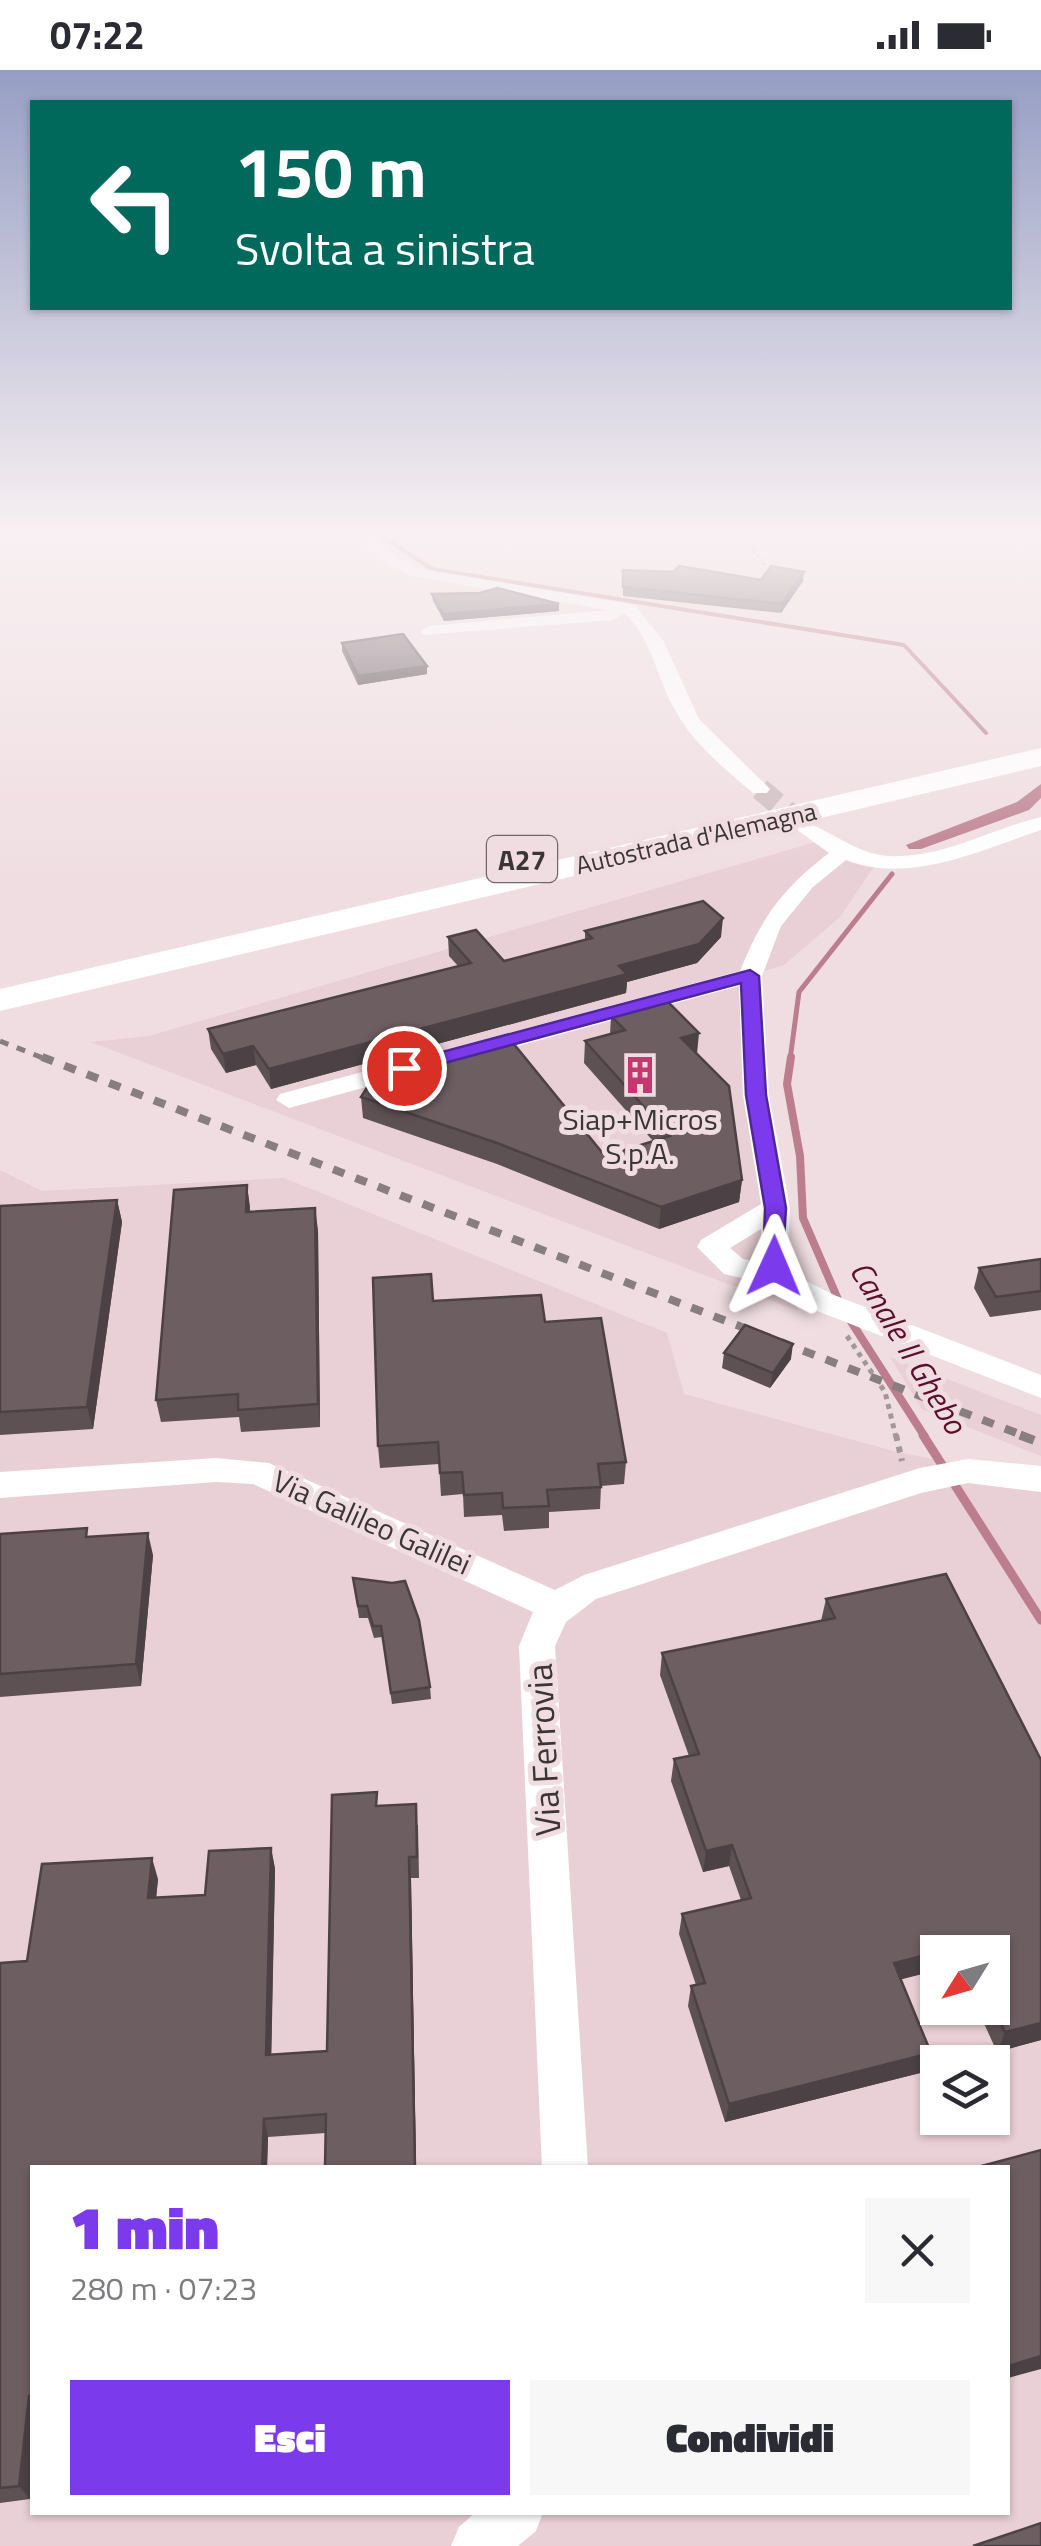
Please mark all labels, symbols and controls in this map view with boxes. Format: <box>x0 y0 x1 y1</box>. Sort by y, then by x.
text: 07:22 <box>50 6 145 64</box>
text: 150 m <box>235 118 427 224</box>
icon: left <box>70 140 200 270</box>
text: Svolta a sinistra <box>235 214 535 282</box>
street label: Autostrada d'Alemagna <box>572 792 821 884</box>
road number: A27 <box>487 836 557 882</box>
pin <box>362 1026 447 1111</box>
icon: arrive <box>377 1041 432 1096</box>
building icon: Siap+Micros S.p.A. <box>619 1054 661 1096</box>
place label: Siap+Micros S.p.A. <box>562 1096 718 1176</box>
position arrow <box>722 1214 826 1318</box>
water label: Canale Il Ghebo <box>838 1251 980 1444</box>
street label: Via Galileo Galilei <box>265 1458 479 1586</box>
street label: Via Ferrovia <box>512 1662 574 1838</box>
north arrow <box>920 1935 1010 2025</box>
map controls <box>920 1935 1010 2135</box>
button: layers <box>920 2045 1010 2135</box>
text: 1 min <box>70 2181 219 2272</box>
button: close <box>865 2198 970 2303</box>
text: 280 m · 07:23 <box>70 2264 257 2312</box>
button: Esci <box>70 2380 510 2495</box>
button: Condividi <box>530 2380 970 2495</box>

